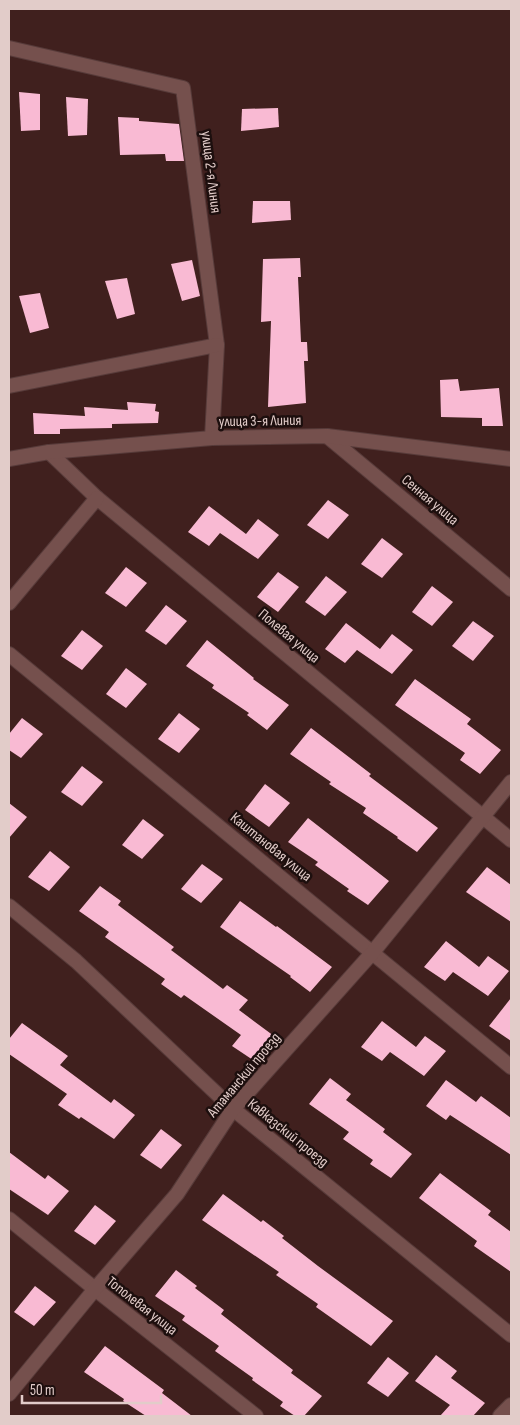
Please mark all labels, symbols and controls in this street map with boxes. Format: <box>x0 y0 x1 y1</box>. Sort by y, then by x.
street label: улица 2-я Линия <box>197 130 225 214</box>
street label: улица 3-я Линия <box>218 411 302 431</box>
street label: Сенная улица <box>397 471 463 530</box>
street label: Полевая улица <box>254 605 324 667</box>
street label: Каштановая улица <box>226 808 316 886</box>
street label: Атаманский проезд <box>202 1029 285 1122</box>
street label: Кавказский проезд <box>244 1095 332 1171</box>
street label: Тополевая улица <box>103 1272 181 1340</box>
scale bar <box>22 1372 161 1404</box>
text: 50 m <box>30 1381 55 1400</box>

